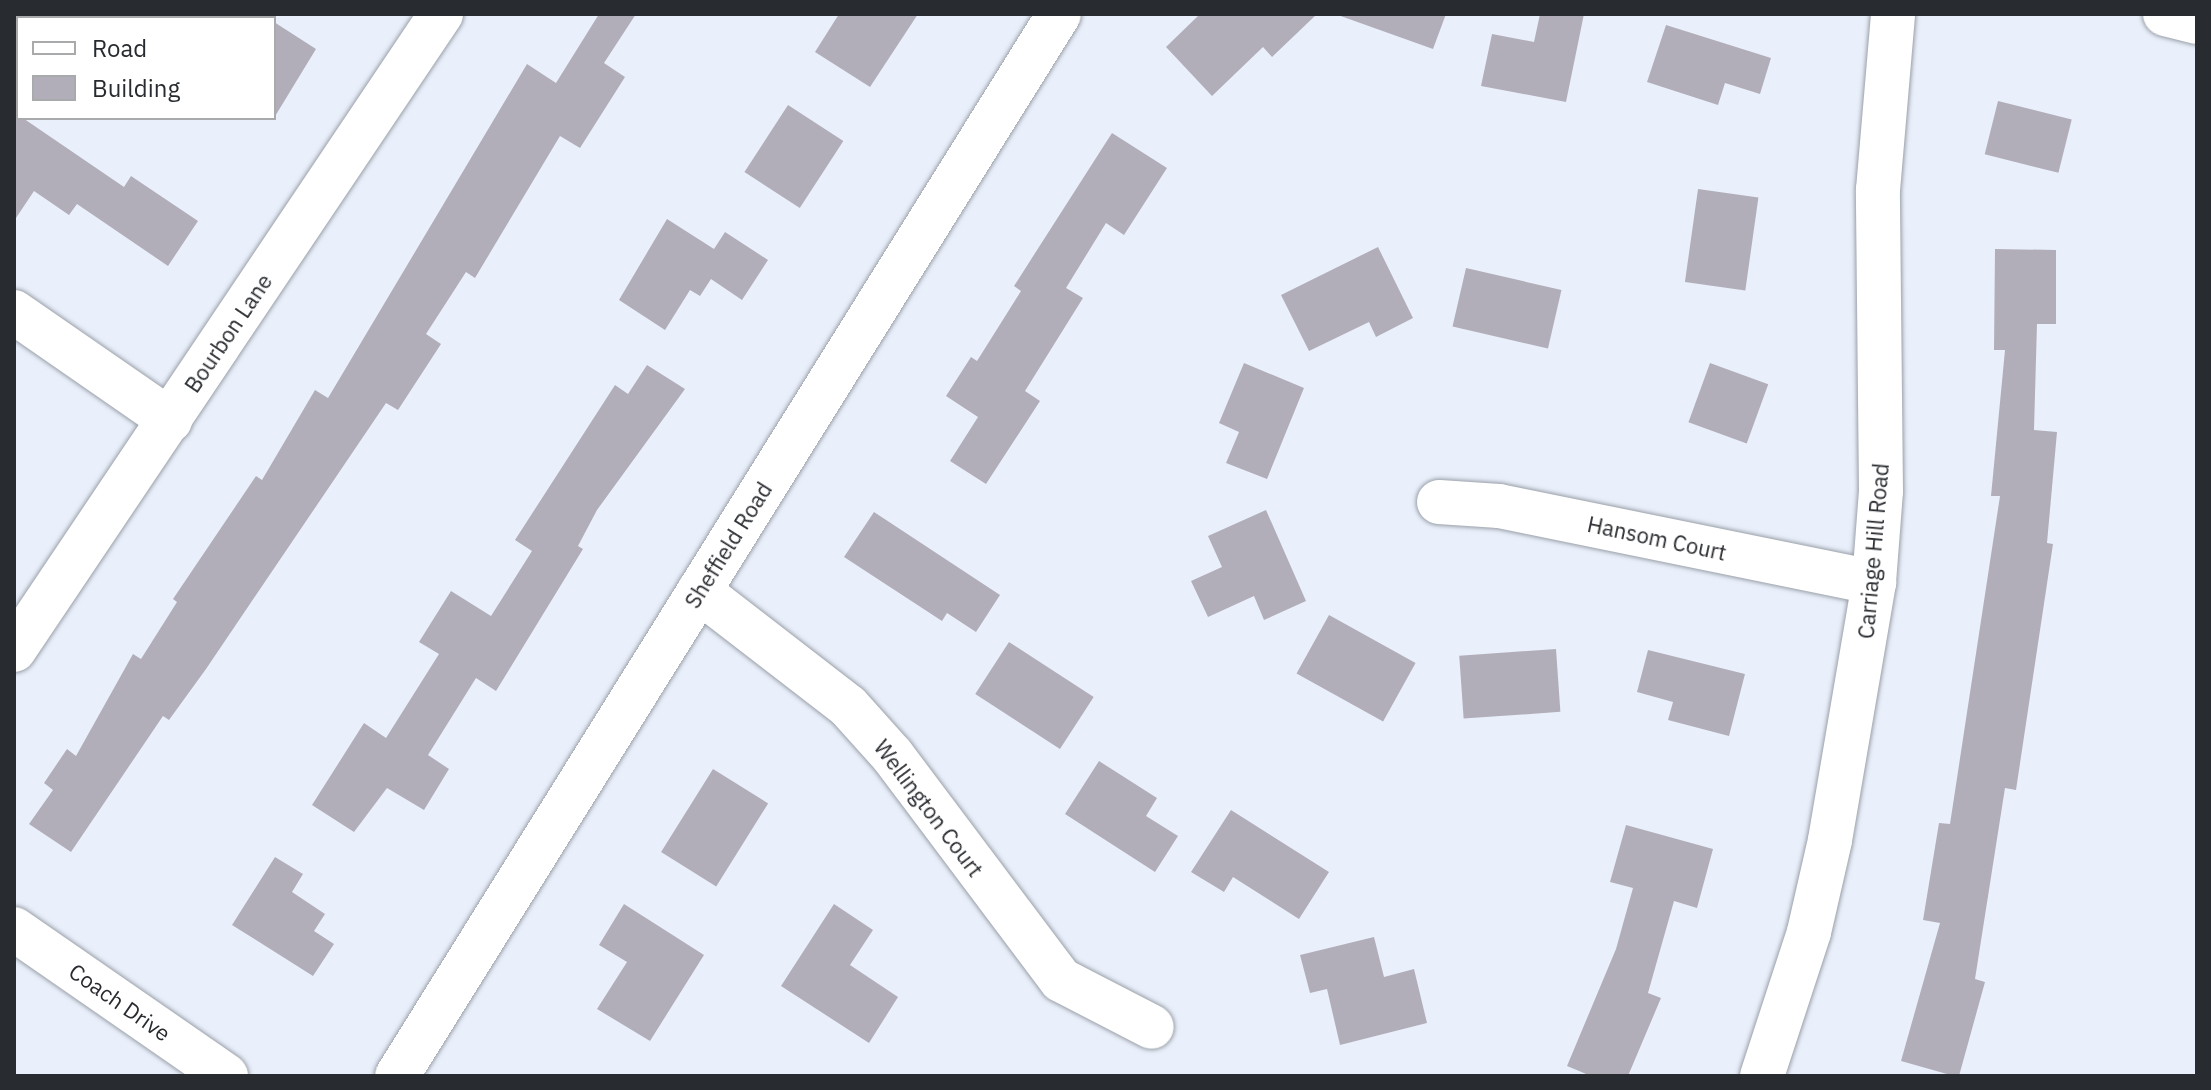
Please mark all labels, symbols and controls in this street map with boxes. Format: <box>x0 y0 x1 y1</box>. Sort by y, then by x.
legend <box>16 16 276 120</box>
text: Road <box>92 32 147 64</box>
text: Building <box>92 72 180 104</box>
street label: Bourbon Lane <box>179 269 277 397</box>
street label: Carriage Hill Road <box>1852 462 1894 640</box>
street label: Sheffield Road <box>679 477 777 613</box>
street label: Hansom Court <box>1585 510 1729 566</box>
street label: Wellington Court <box>869 734 989 882</box>
street label: Coach Drive <box>64 957 176 1047</box>

